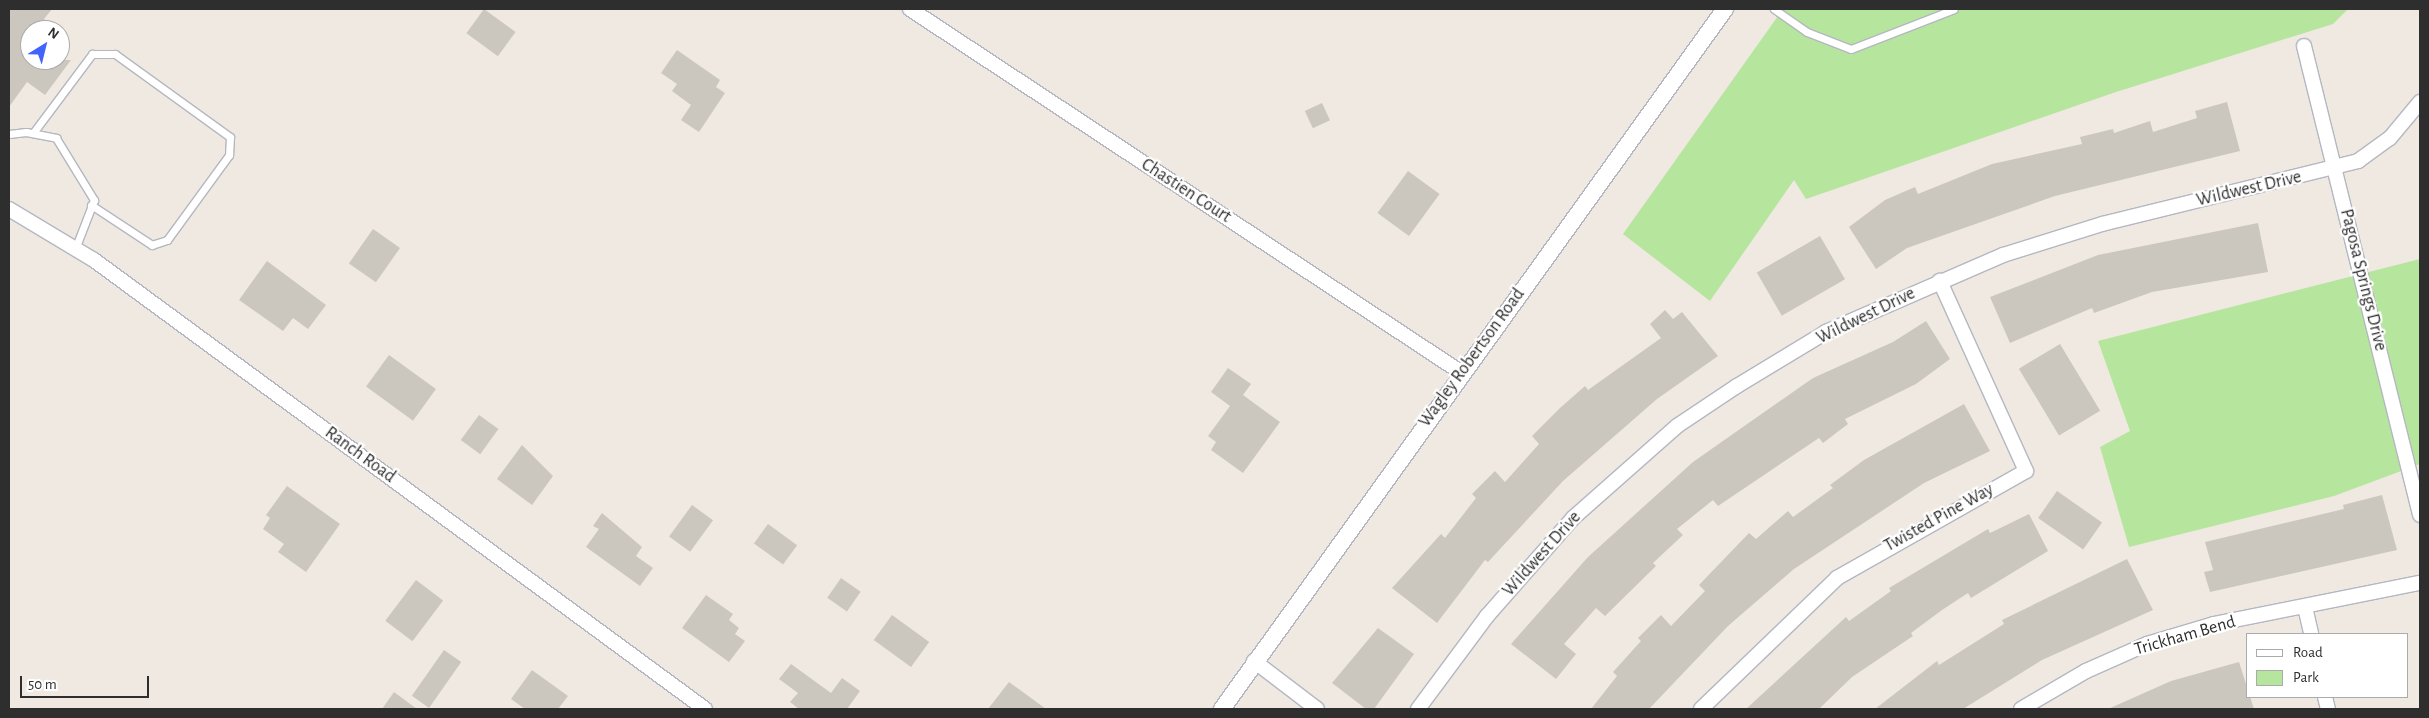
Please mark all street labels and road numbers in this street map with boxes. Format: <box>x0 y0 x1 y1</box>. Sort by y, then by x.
street label: Chastien Court <box>1137 154 1235 228</box>
street label: Wildwest Drive <box>2194 166 2304 212</box>
street label: Pagosa Springs Drive <box>2335 207 2391 353</box>
street label: Wildwest Drive <box>1813 283 1919 349</box>
street label: Wagley Robertson Road <box>1414 284 1530 432</box>
street label: Ranch Road <box>320 422 400 488</box>
street label: Twisted Pine Way <box>1880 479 1998 557</box>
street label: Wildwest Drive <box>1498 507 1586 601</box>
street label: Trickham Bend <box>2132 611 2238 661</box>

